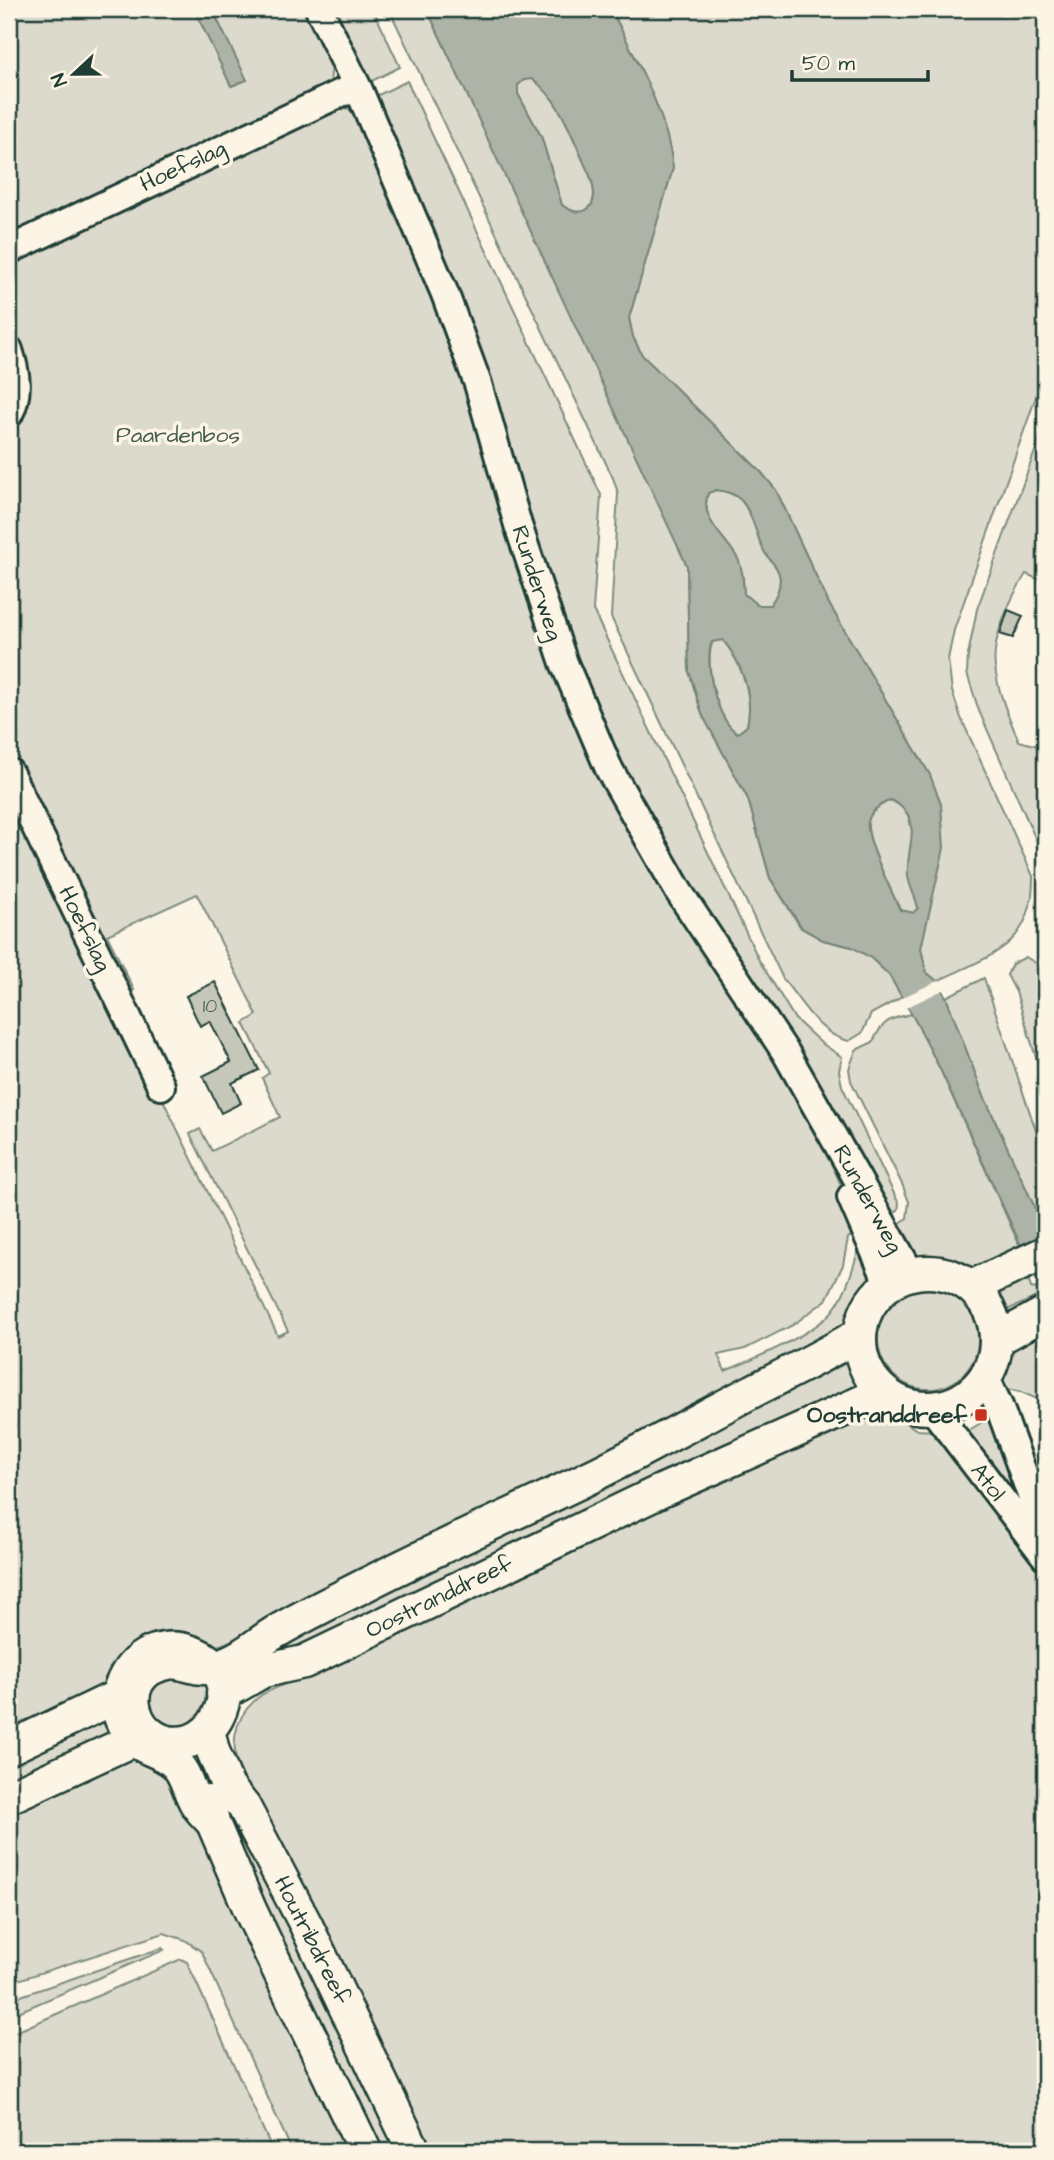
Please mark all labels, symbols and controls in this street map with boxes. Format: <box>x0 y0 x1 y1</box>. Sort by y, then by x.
north arrow <box>38 38 108 108</box>
scale bar <box>792 38 928 82</box>
text: 50 m <box>802 49 856 78</box>
text: N <box>45 69 74 90</box>
street label: Hoefslag <box>135 132 232 201</box>
park label: Paardenbos <box>116 419 240 451</box>
street label: Runderweg <box>502 521 571 645</box>
street label: Hoefslag <box>50 881 120 978</box>
house number: 10 <box>203 993 217 1020</box>
street label: Runderweg <box>824 1139 911 1260</box>
place label: Oostranddreef <box>807 1399 968 1431</box>
marker: Oostranddreef <box>973 1407 989 1423</box>
street label: Atol <box>963 1456 1013 1508</box>
street label: Oostranddreef <box>360 1547 518 1646</box>
street label: Houtribdreef <box>266 1870 358 2010</box>

